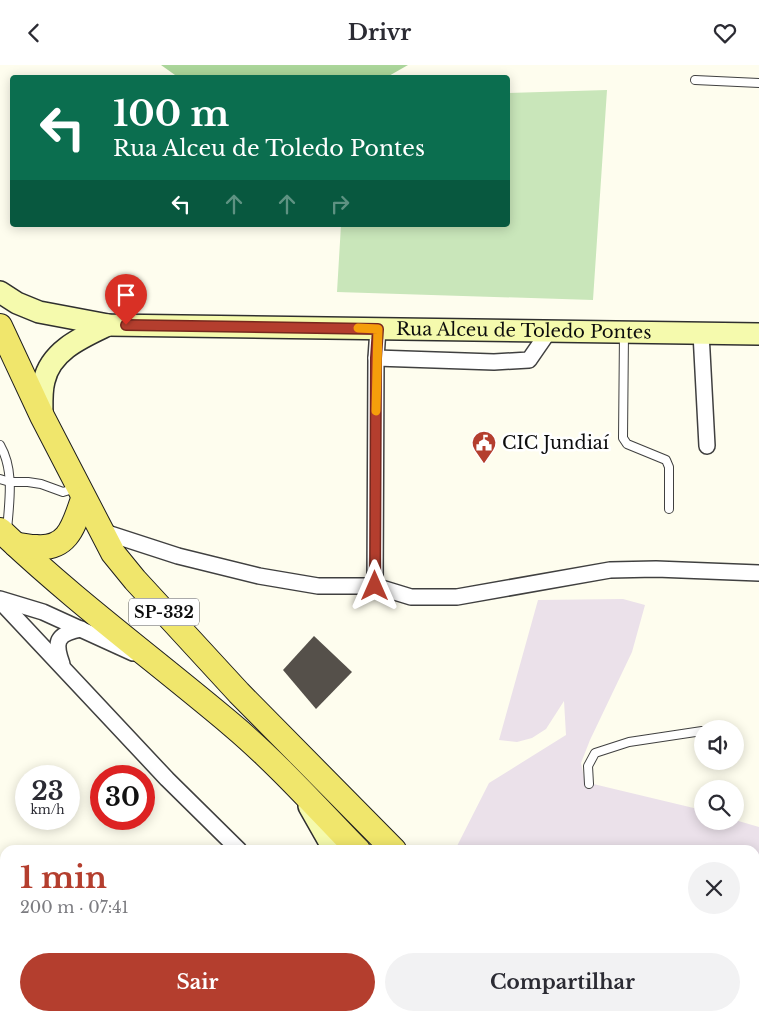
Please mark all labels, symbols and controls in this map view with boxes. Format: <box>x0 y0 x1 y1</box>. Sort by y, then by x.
icon: back <box>20 19 48 47</box>
text: Drivr <box>348 19 411 46</box>
icon: heart <box>711 19 739 47</box>
text: 100 m <box>113 92 229 135</box>
icon: left <box>30 95 95 160</box>
text: Rua Alceu de Toledo Pontes <box>113 135 425 162</box>
icon: left <box>167 190 195 218</box>
icon: ahead <box>220 190 248 218</box>
icon: ahead <box>273 190 301 218</box>
icon: right <box>326 190 354 218</box>
pin <box>105 274 147 325</box>
icon: arrive <box>112 281 140 309</box>
street label: Rua Alceu de Toledo Pontes <box>396 318 652 344</box>
public building icon: CIC Jundiaí <box>471 430 497 464</box>
place label: CIC Jundiaí <box>502 432 610 454</box>
position arrow <box>348 559 400 611</box>
road number: SP-332 <box>129 599 199 625</box>
map controls <box>694 720 744 830</box>
button: sound <box>694 720 744 770</box>
speed limit sign: 30 <box>90 765 155 830</box>
text: 23 <box>31 776 64 807</box>
button: search <box>694 780 744 830</box>
text: km/h <box>30 802 65 817</box>
text: 1 min <box>20 859 107 896</box>
button: close <box>688 862 740 914</box>
text: 200 m · 07:41 <box>20 897 129 917</box>
button: Sair <box>20 953 375 1011</box>
button: Compartilhar <box>385 953 740 1011</box>

